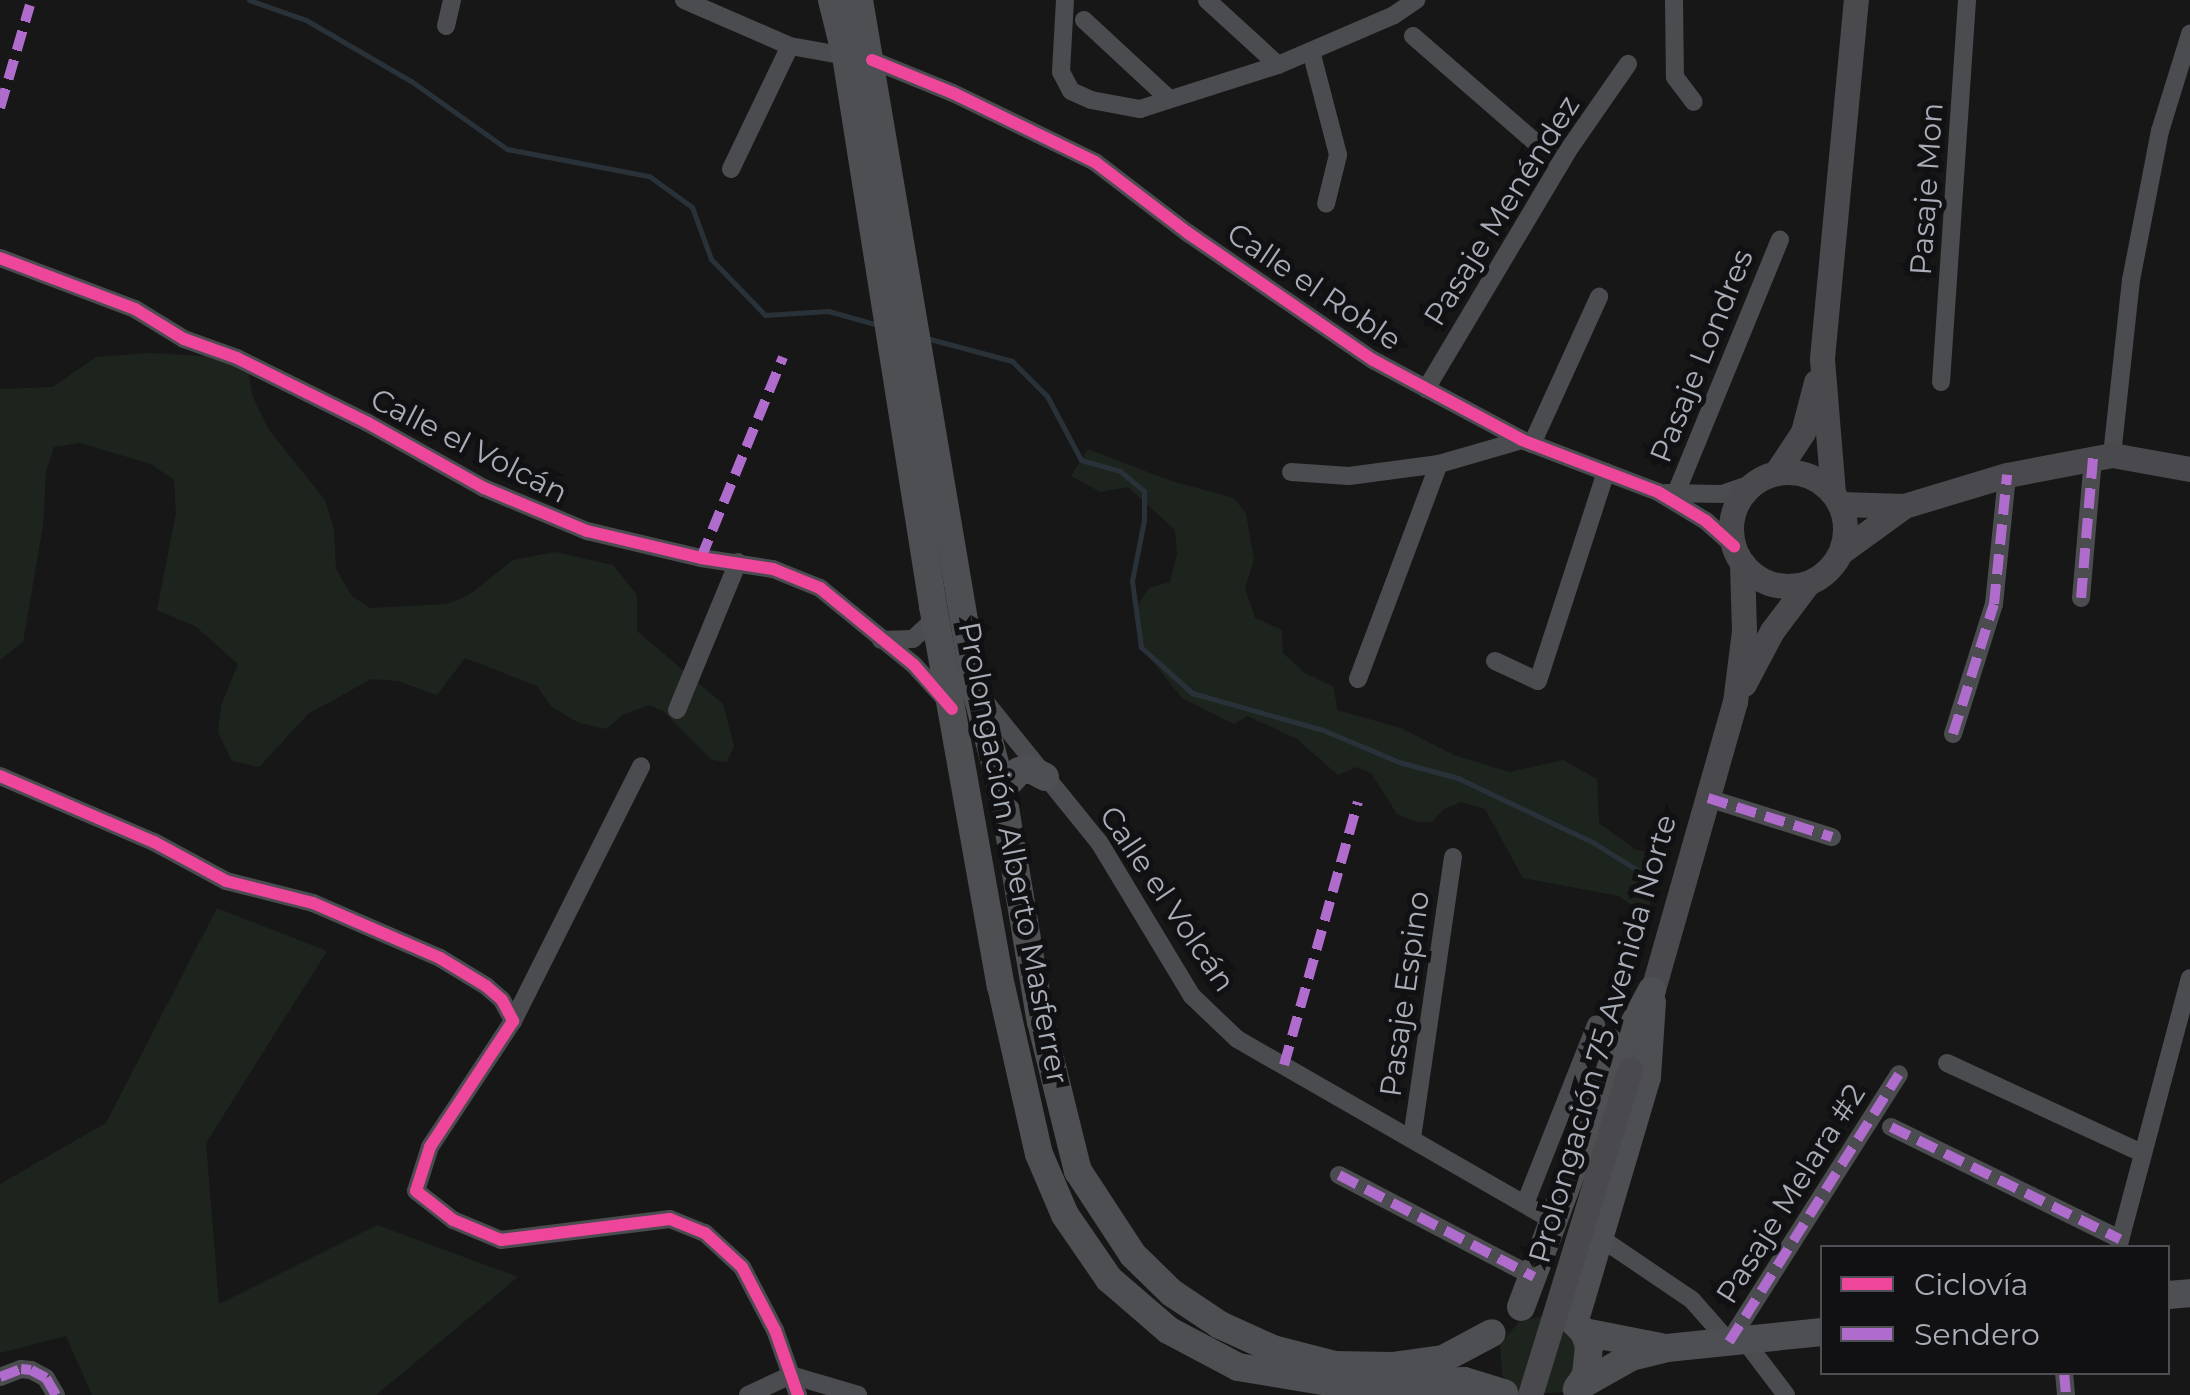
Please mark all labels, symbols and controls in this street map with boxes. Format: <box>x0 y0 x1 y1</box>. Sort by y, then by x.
street label: Pasaje Menéndez <box>1417 89 1587 333</box>
street label: Pasaje Mon <box>1903 101 1951 277</box>
street label: Calle el Roble <box>1220 216 1408 358</box>
street label: Pasaje Londres <box>1643 244 1761 468</box>
street label: Calle el Volcán <box>365 381 573 511</box>
street label: Prolongación Alberto Masferrer <box>951 619 1075 1087</box>
street label: Calle el Volcán <box>1092 799 1242 999</box>
street label: Prolongación 75 Avenida Norte <box>1522 811 1684 1267</box>
street label: Pasaje Espino <box>1373 889 1437 1099</box>
street label: Pasaje Melara #2 <box>1709 1078 1873 1310</box>
legend <box>1820 1245 2170 1375</box>
text: Ciclovía <box>1914 1266 2028 1303</box>
text: Sendero <box>1914 1316 2040 1353</box>

